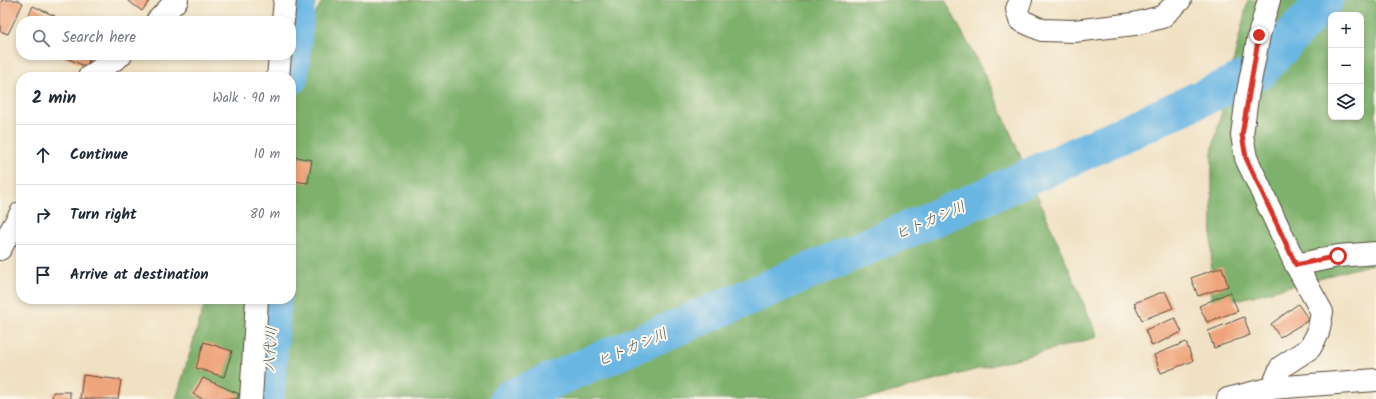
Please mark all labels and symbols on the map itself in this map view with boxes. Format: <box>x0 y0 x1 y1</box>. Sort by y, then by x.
route end <box>1250 26 1268 44</box>
water label: ヒトカシ川 <box>891 195 970 247</box>
route start <box>1329 247 1347 265</box>
water label: ヒトカシ川 <box>593 322 672 374</box>
water label: 八代川 <box>257 326 285 372</box>

